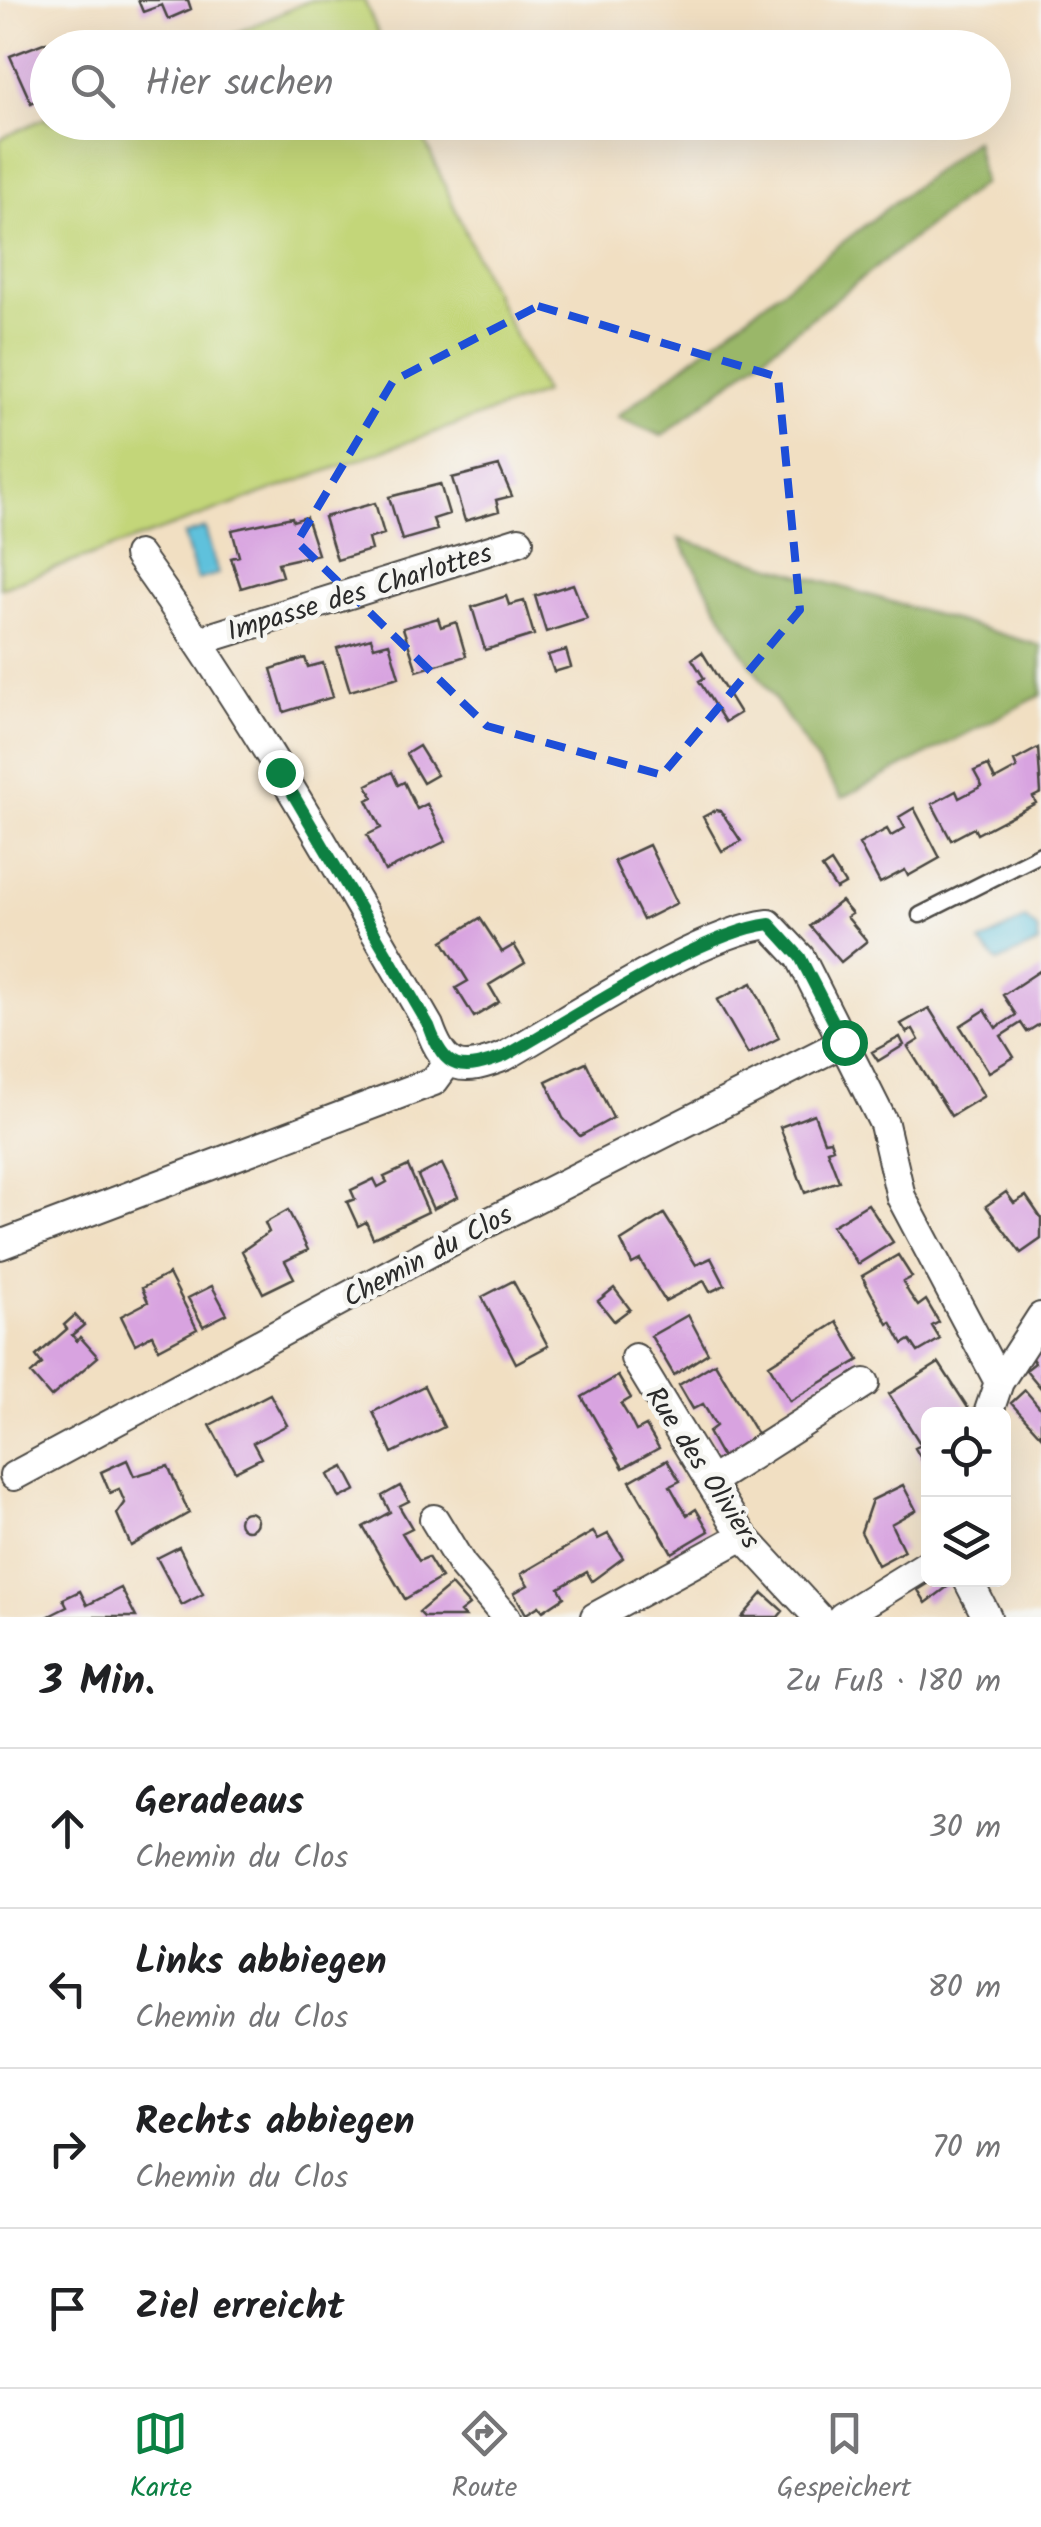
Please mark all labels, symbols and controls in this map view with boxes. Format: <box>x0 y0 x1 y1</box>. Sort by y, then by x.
search box <box>30 30 1011 140</box>
text: Hier suchen <box>145 55 334 115</box>
icon: search <box>65 58 120 113</box>
street label: Impasse des Charlottes <box>222 532 498 655</box>
route end <box>258 750 304 796</box>
route start <box>822 1020 868 1066</box>
street label: Chemin du Clos <box>335 1194 521 1321</box>
street label: Rue des Oliviers <box>632 1378 772 1559</box>
map controls <box>921 1407 1011 1587</box>
button: locate <box>921 1407 1011 1497</box>
button: layers <box>921 1497 1011 1587</box>
text: 3 Min. <box>40 1649 155 1716</box>
text: Zu Fuß · 180 m <box>785 1657 1001 1708</box>
text: Geradeaus <box>135 1773 304 1833</box>
icon: ahead <box>40 1801 95 1856</box>
text: 30 m <box>928 1803 1001 1854</box>
text: Chemin du Clos <box>135 1833 348 1884</box>
text: Links abbiegen <box>135 1933 387 1993</box>
icon: left <box>40 1961 95 2016</box>
text: 80 m <box>927 1963 1001 2014</box>
text: Chemin du Clos <box>135 1993 348 2044</box>
text: Rechts abbiegen <box>135 2093 415 2153</box>
icon: right <box>40 2121 95 2176</box>
text: 70 m <box>932 2123 1001 2174</box>
text: Chemin du Clos <box>135 2153 348 2204</box>
text: Ziel erreicht <box>135 2278 344 2338</box>
icon: arrive <box>40 2281 95 2336</box>
tab: Karte <box>130 2406 192 2511</box>
tab: Route <box>451 2406 517 2511</box>
tab: Gespeichert <box>777 2406 911 2511</box>

